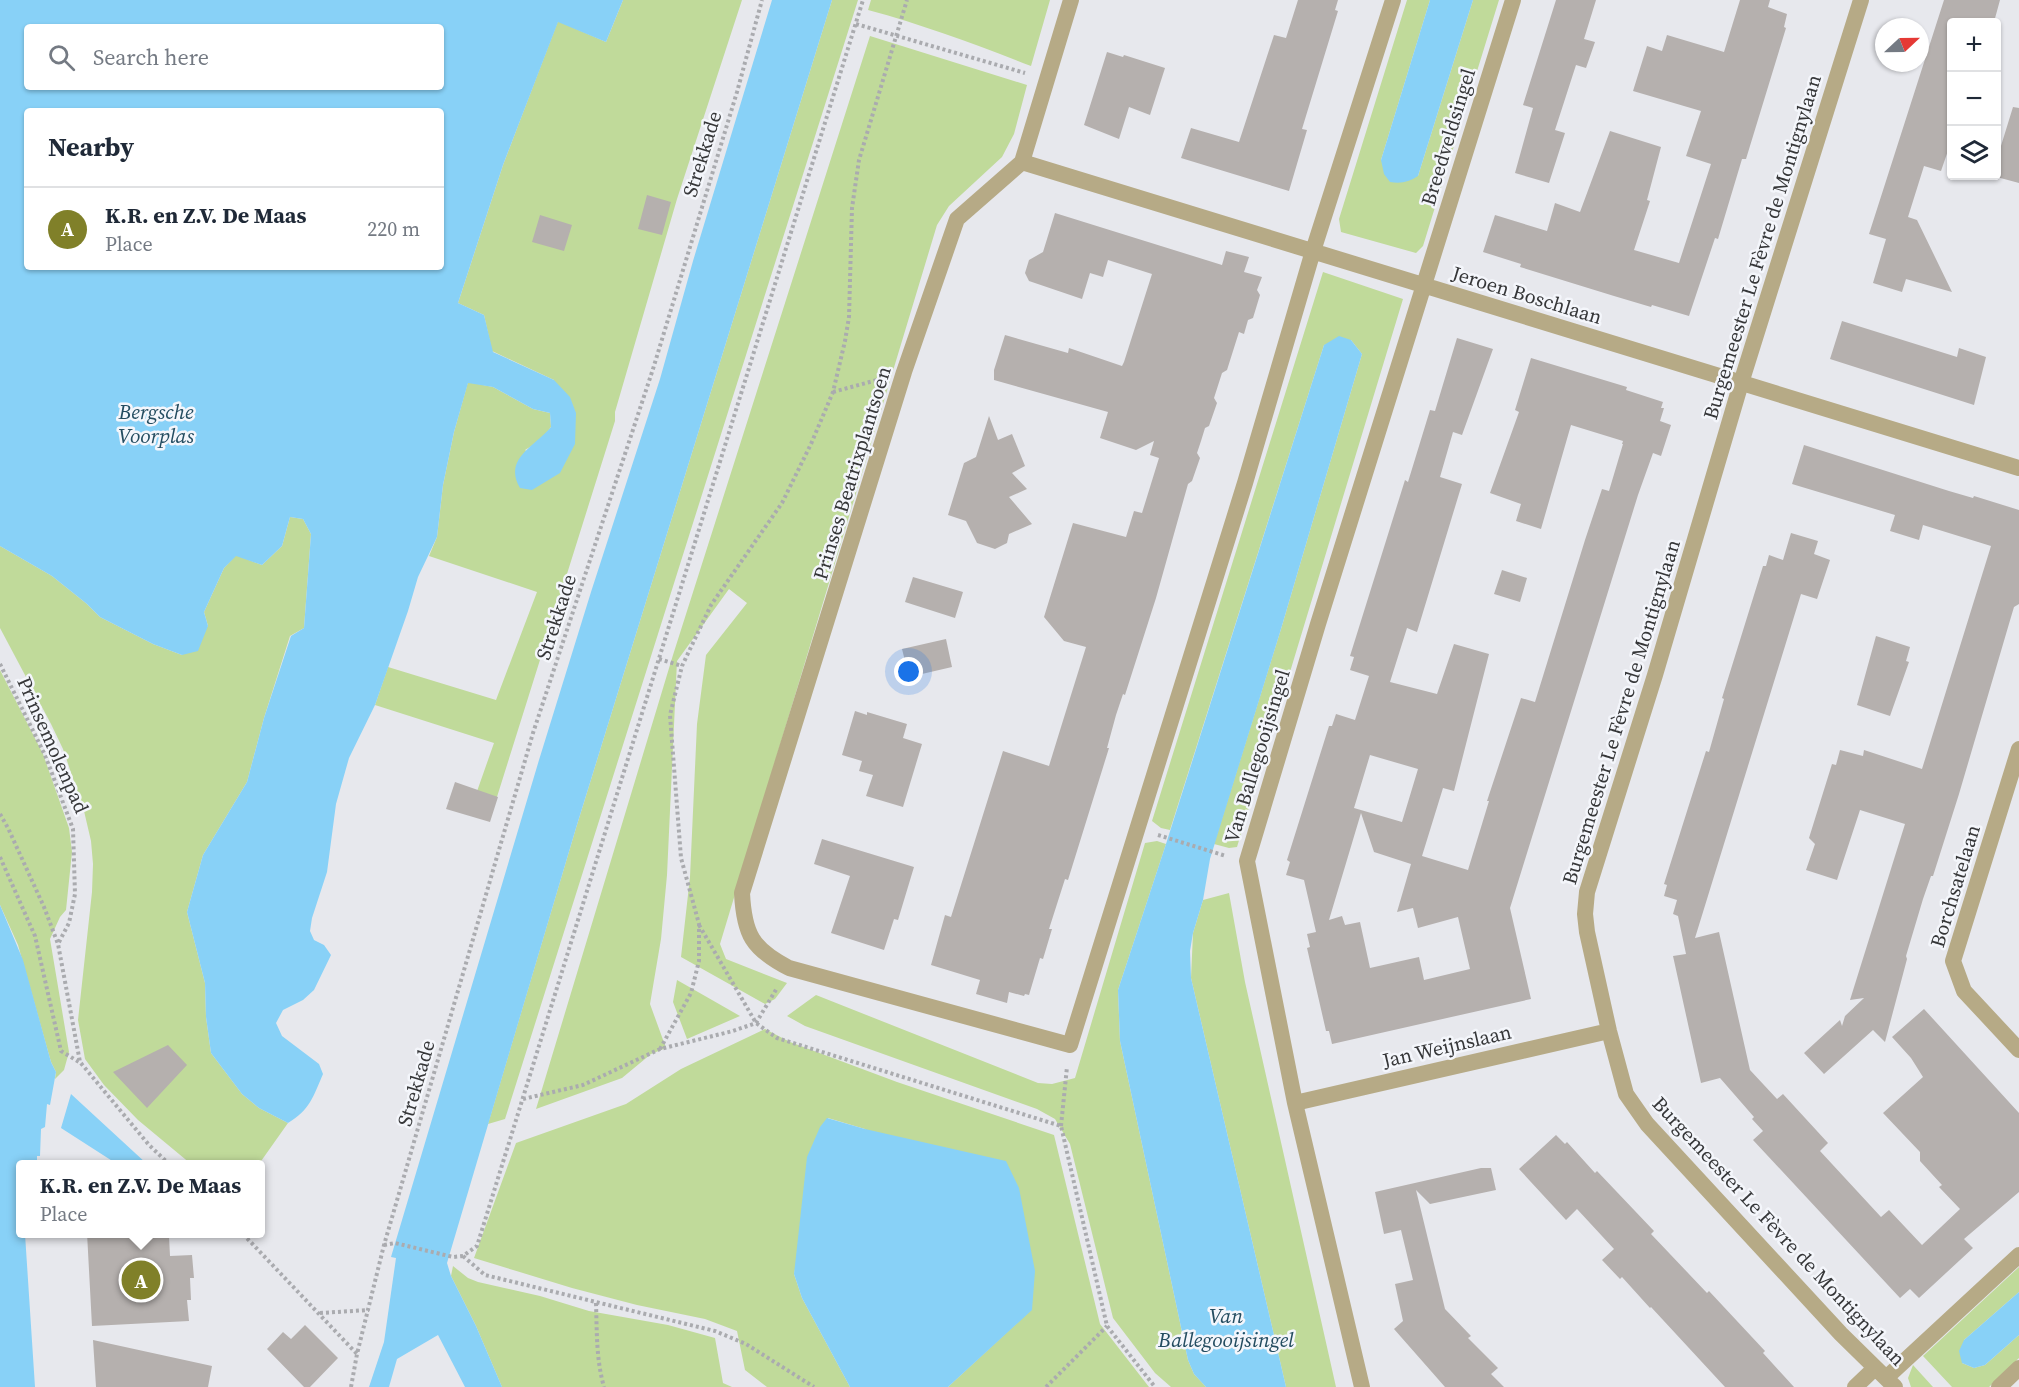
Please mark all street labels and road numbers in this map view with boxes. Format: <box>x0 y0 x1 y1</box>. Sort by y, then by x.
street label: Breedveldsingel <box>1414 65 1482 209</box>
street label: Burgemeester Le Fèvre de Montignylaan <box>1696 71 1828 423</box>
street label: Strekkade <box>676 108 728 200</box>
street label: Jeroen Boschlaan <box>1448 259 1605 331</box>
street label: Prinses Beatrixplantsoen <box>806 363 898 583</box>
street label: Burgemeester Le Fèvre de Montignylaan <box>1555 536 1687 888</box>
street label: Strekkade <box>529 571 583 663</box>
street label: Van Ballegooijsingel <box>1217 666 1297 846</box>
street label: Prinsemolenpad <box>10 672 96 818</box>
street label: Borchsatelaan <box>1923 821 1987 951</box>
street label: Jan Weijnslaan <box>1379 1018 1514 1075</box>
street label: Strekkade <box>390 1037 442 1129</box>
street label: Burgemeester Le Fèvre de Montignylaan <box>1646 1090 1912 1372</box>

